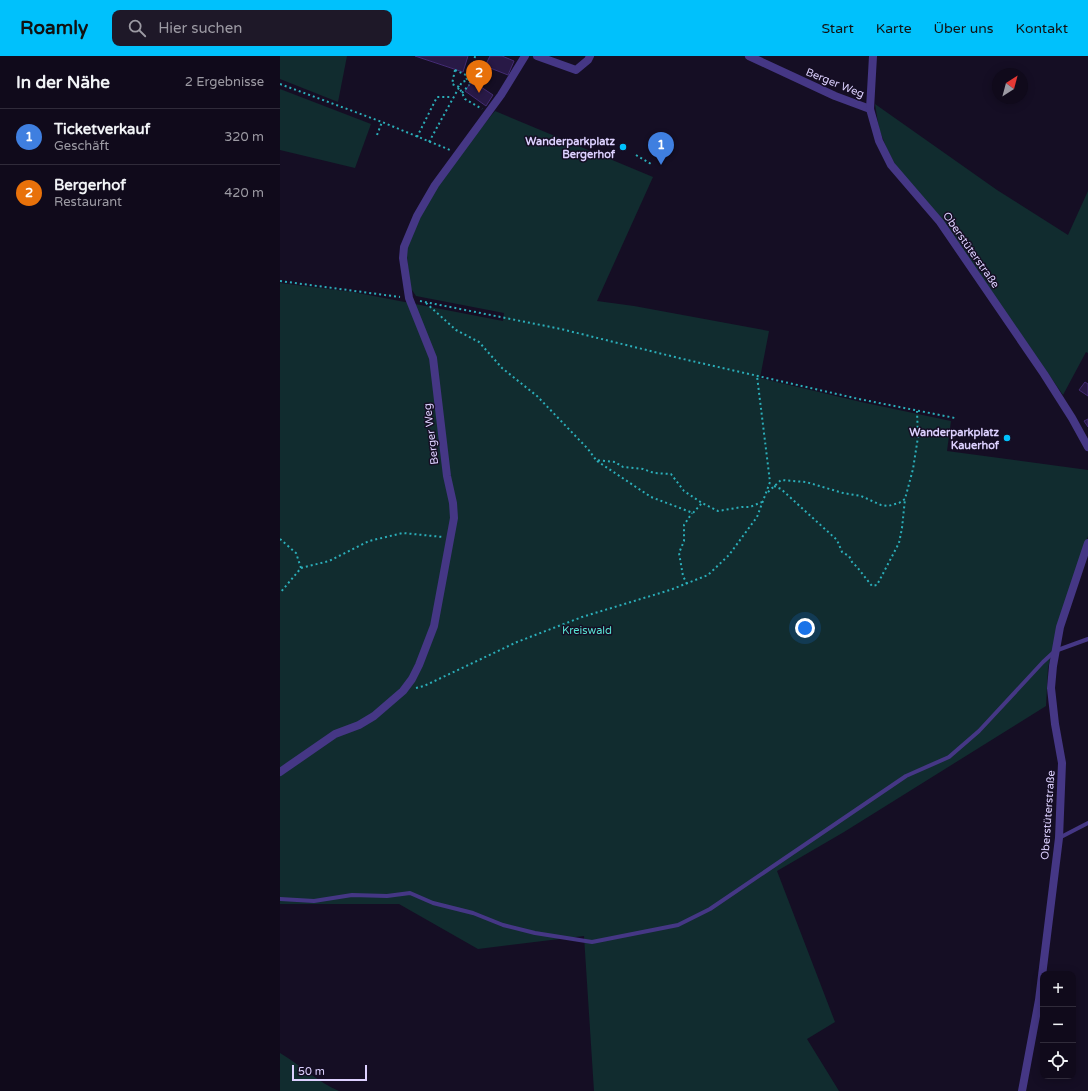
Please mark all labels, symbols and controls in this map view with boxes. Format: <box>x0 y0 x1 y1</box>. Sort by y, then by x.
search box <box>112 10 392 46</box>
text: Roamly <box>20 17 88 39</box>
icon: search <box>126 17 148 39</box>
text: Hier suchen <box>158 19 242 37</box>
text: Start <box>822 20 854 37</box>
text: Karte <box>876 20 912 37</box>
text: Über uns <box>934 20 994 37</box>
text: Kontakt <box>1016 20 1068 37</box>
pin: 2 <box>466 60 492 93</box>
street label: Berger Weg <box>804 65 866 101</box>
north arrow <box>992 68 1028 104</box>
text: In der Nähe <box>16 72 110 93</box>
text: 2 Ergebnisse <box>185 74 264 90</box>
text: Ticketverkauf <box>54 120 150 138</box>
text: 1 <box>25 129 33 145</box>
text: 320 m <box>224 129 264 145</box>
pin: 1 <box>648 132 674 165</box>
place label: Wanderparkplatz Bergerhof <box>525 135 616 162</box>
text: Geschäft <box>54 138 109 154</box>
marker: Wanderparkplatz Bergerhof <box>618 142 628 152</box>
text: Bergerhof <box>54 176 126 194</box>
text: 2 <box>25 185 33 201</box>
text: 420 m <box>224 185 264 201</box>
text: Restaurant <box>54 194 122 210</box>
street label: Oberstüterstraße <box>940 210 1002 290</box>
street label: Berger Weg <box>421 402 441 465</box>
place label: Wanderparkplatz Kauerhof <box>909 426 1000 452</box>
marker: Wanderparkplatz Kauerhof <box>1002 433 1012 443</box>
your location <box>795 618 815 638</box>
park label: Kreiswald <box>562 624 612 637</box>
street label: Oberstüterstraße <box>1038 770 1058 860</box>
map controls <box>1040 971 1076 1079</box>
button: + <box>1040 971 1076 1007</box>
button: − <box>1040 1007 1076 1043</box>
button: locate <box>1040 1043 1076 1079</box>
scale bar <box>292 1063 367 1082</box>
text: 50 m <box>298 1065 325 1078</box>

